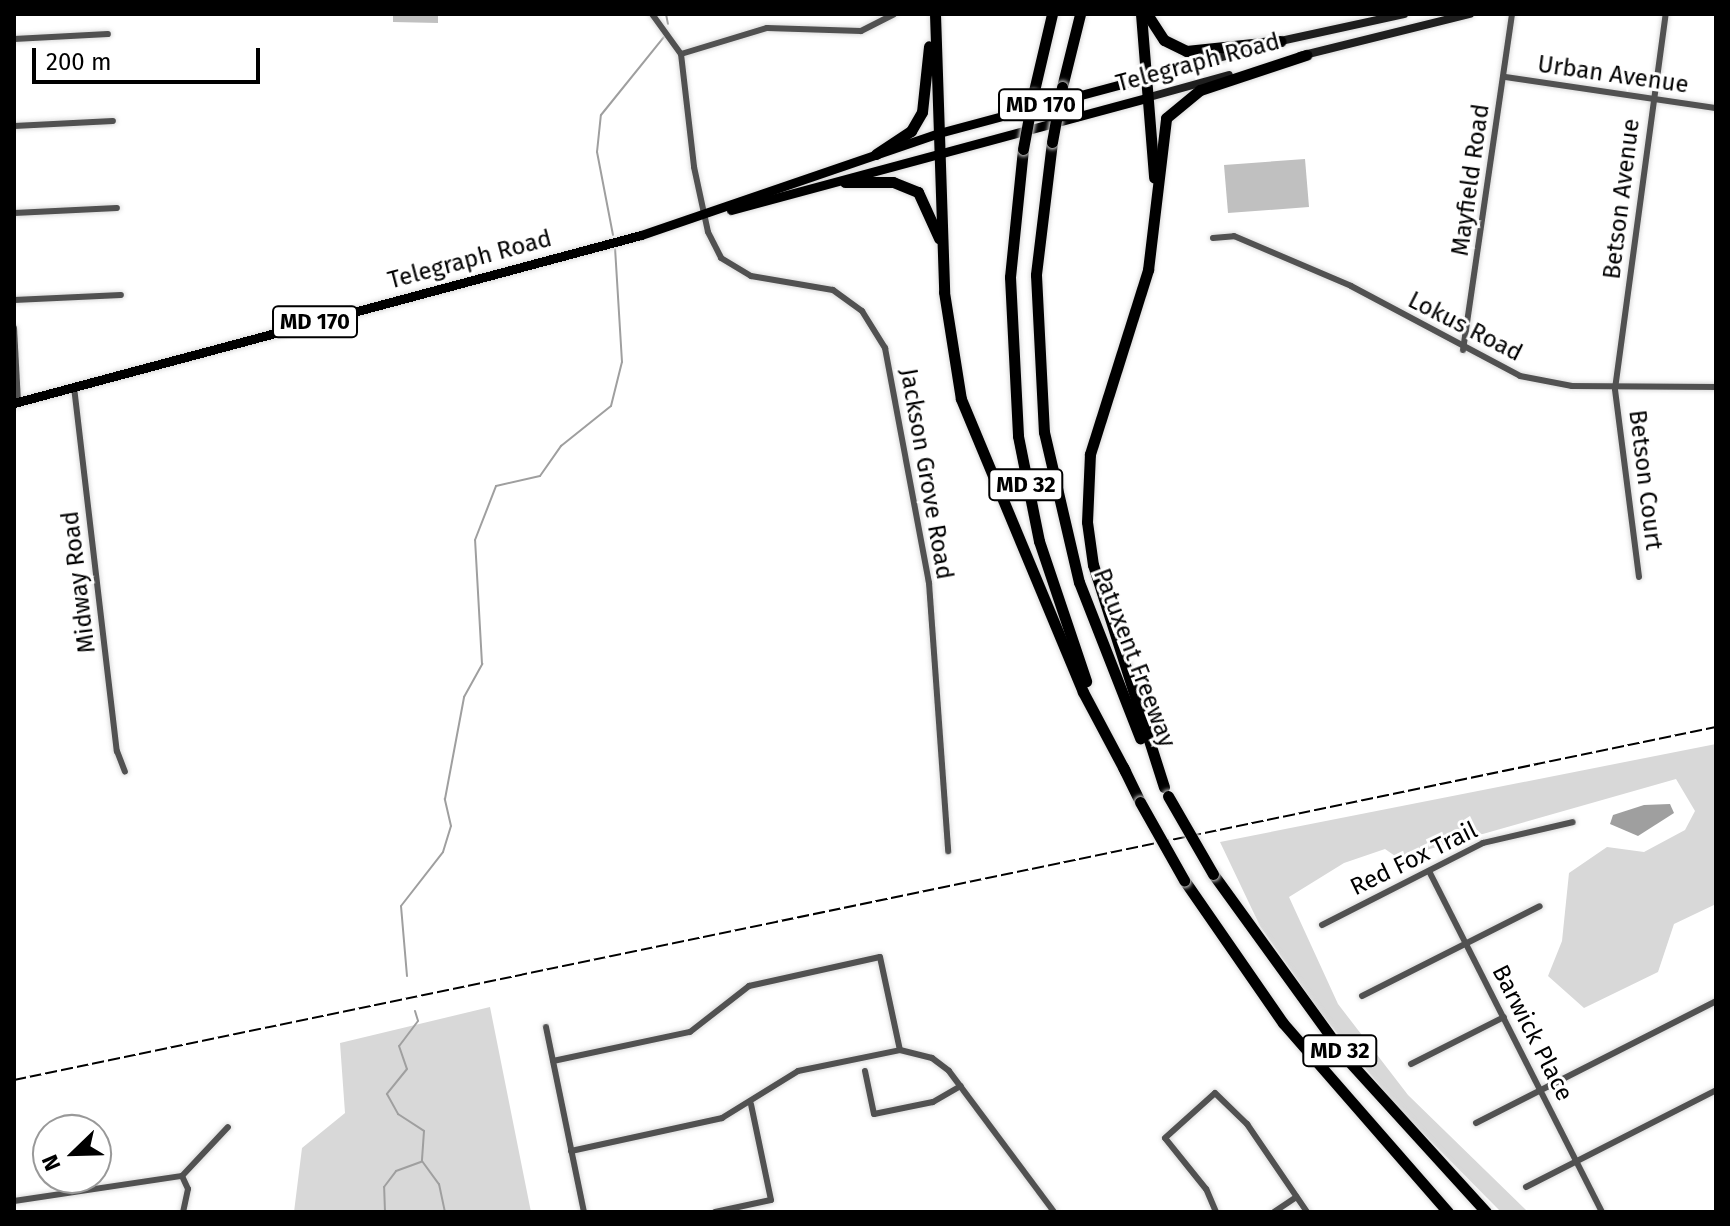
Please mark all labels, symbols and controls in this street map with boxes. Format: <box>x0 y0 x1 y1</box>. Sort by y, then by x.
street label: Telegraph Road <box>1113 27 1283 99</box>
scale bar <box>36 32 264 82</box>
text: 200 m <box>46 48 112 76</box>
street label: Urban Avenue <box>1536 50 1690 100</box>
road number: MD 170 <box>997 87 1085 123</box>
street label: Mayfield Road <box>1446 102 1496 258</box>
street label: Betson Avenue <box>1598 117 1646 281</box>
street label: Telegraph Road <box>385 224 555 296</box>
street label: Lokus Road <box>1403 286 1527 368</box>
road number: MD 170 <box>271 304 359 340</box>
street label: Jackson Grove Road <box>893 366 959 582</box>
street label: Betson Court <box>1622 408 1668 552</box>
road number: MD 32 <box>988 467 1064 503</box>
street label: Midway Road <box>56 509 102 655</box>
street label: Patuxent Freeway <box>1087 565 1181 751</box>
street label: Red Fox Trail <box>1346 816 1482 902</box>
street label: Barwick Place <box>1485 960 1579 1106</box>
road number: MD 32 <box>1302 1033 1378 1069</box>
north arrow <box>32 1114 112 1194</box>
text: N <box>36 1151 67 1175</box>

